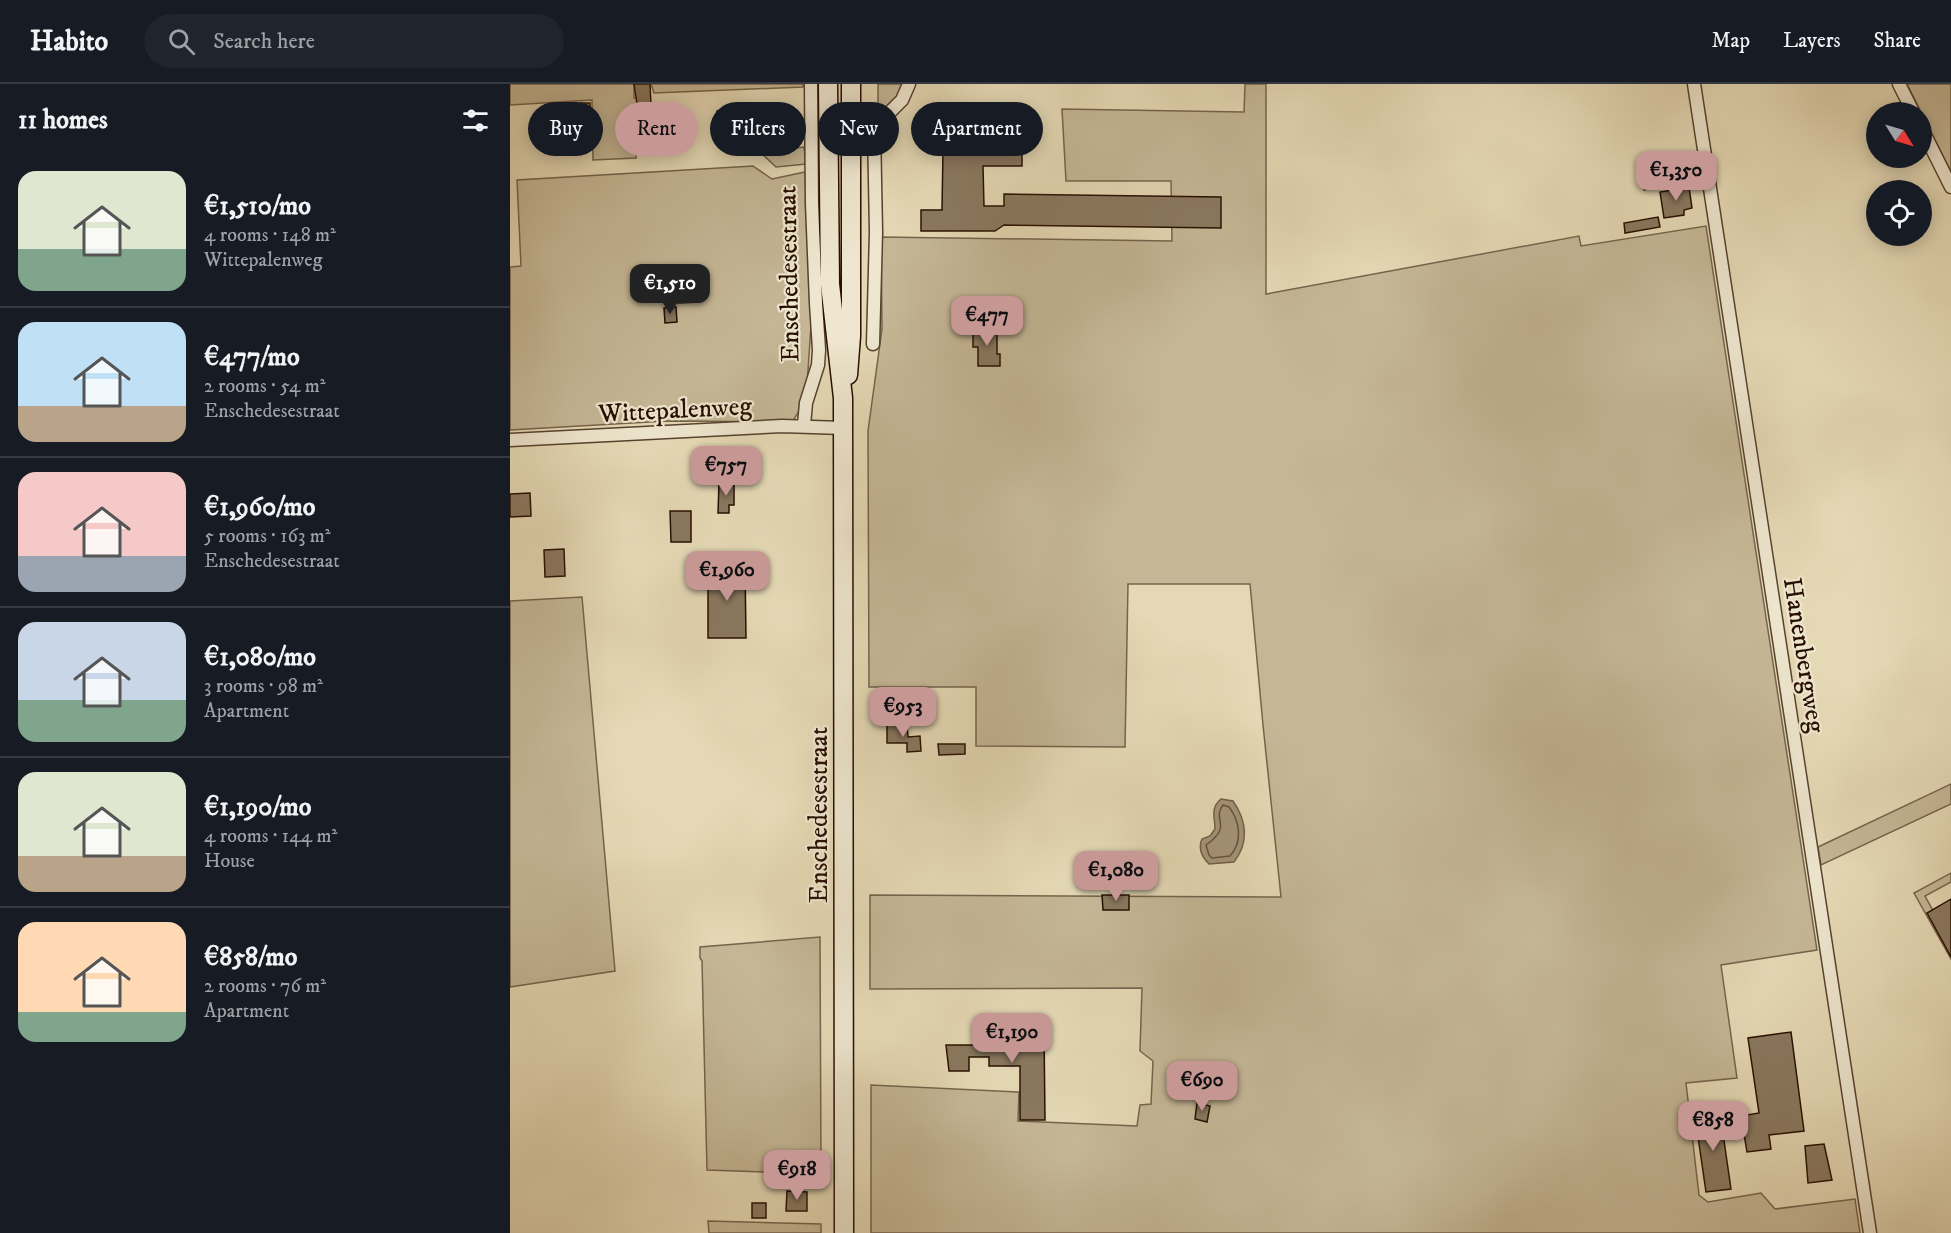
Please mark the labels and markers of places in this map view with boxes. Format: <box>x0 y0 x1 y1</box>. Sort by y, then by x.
pin: €1,350 <box>1627 151 1725 202</box>
pin: €1,510 <box>621 264 719 315</box>
pin: €477 <box>951 296 1023 347</box>
pin: €757 <box>690 446 762 497</box>
pin: €1,960 <box>678 551 776 602</box>
pin: €953 <box>867 687 939 738</box>
pin: €1,080 <box>1067 851 1165 902</box>
pin: €1,190 <box>963 1013 1061 1064</box>
pin: €690 <box>1166 1061 1238 1112</box>
pin: €858 <box>1677 1101 1749 1152</box>
pin: €918 <box>761 1150 833 1201</box>

